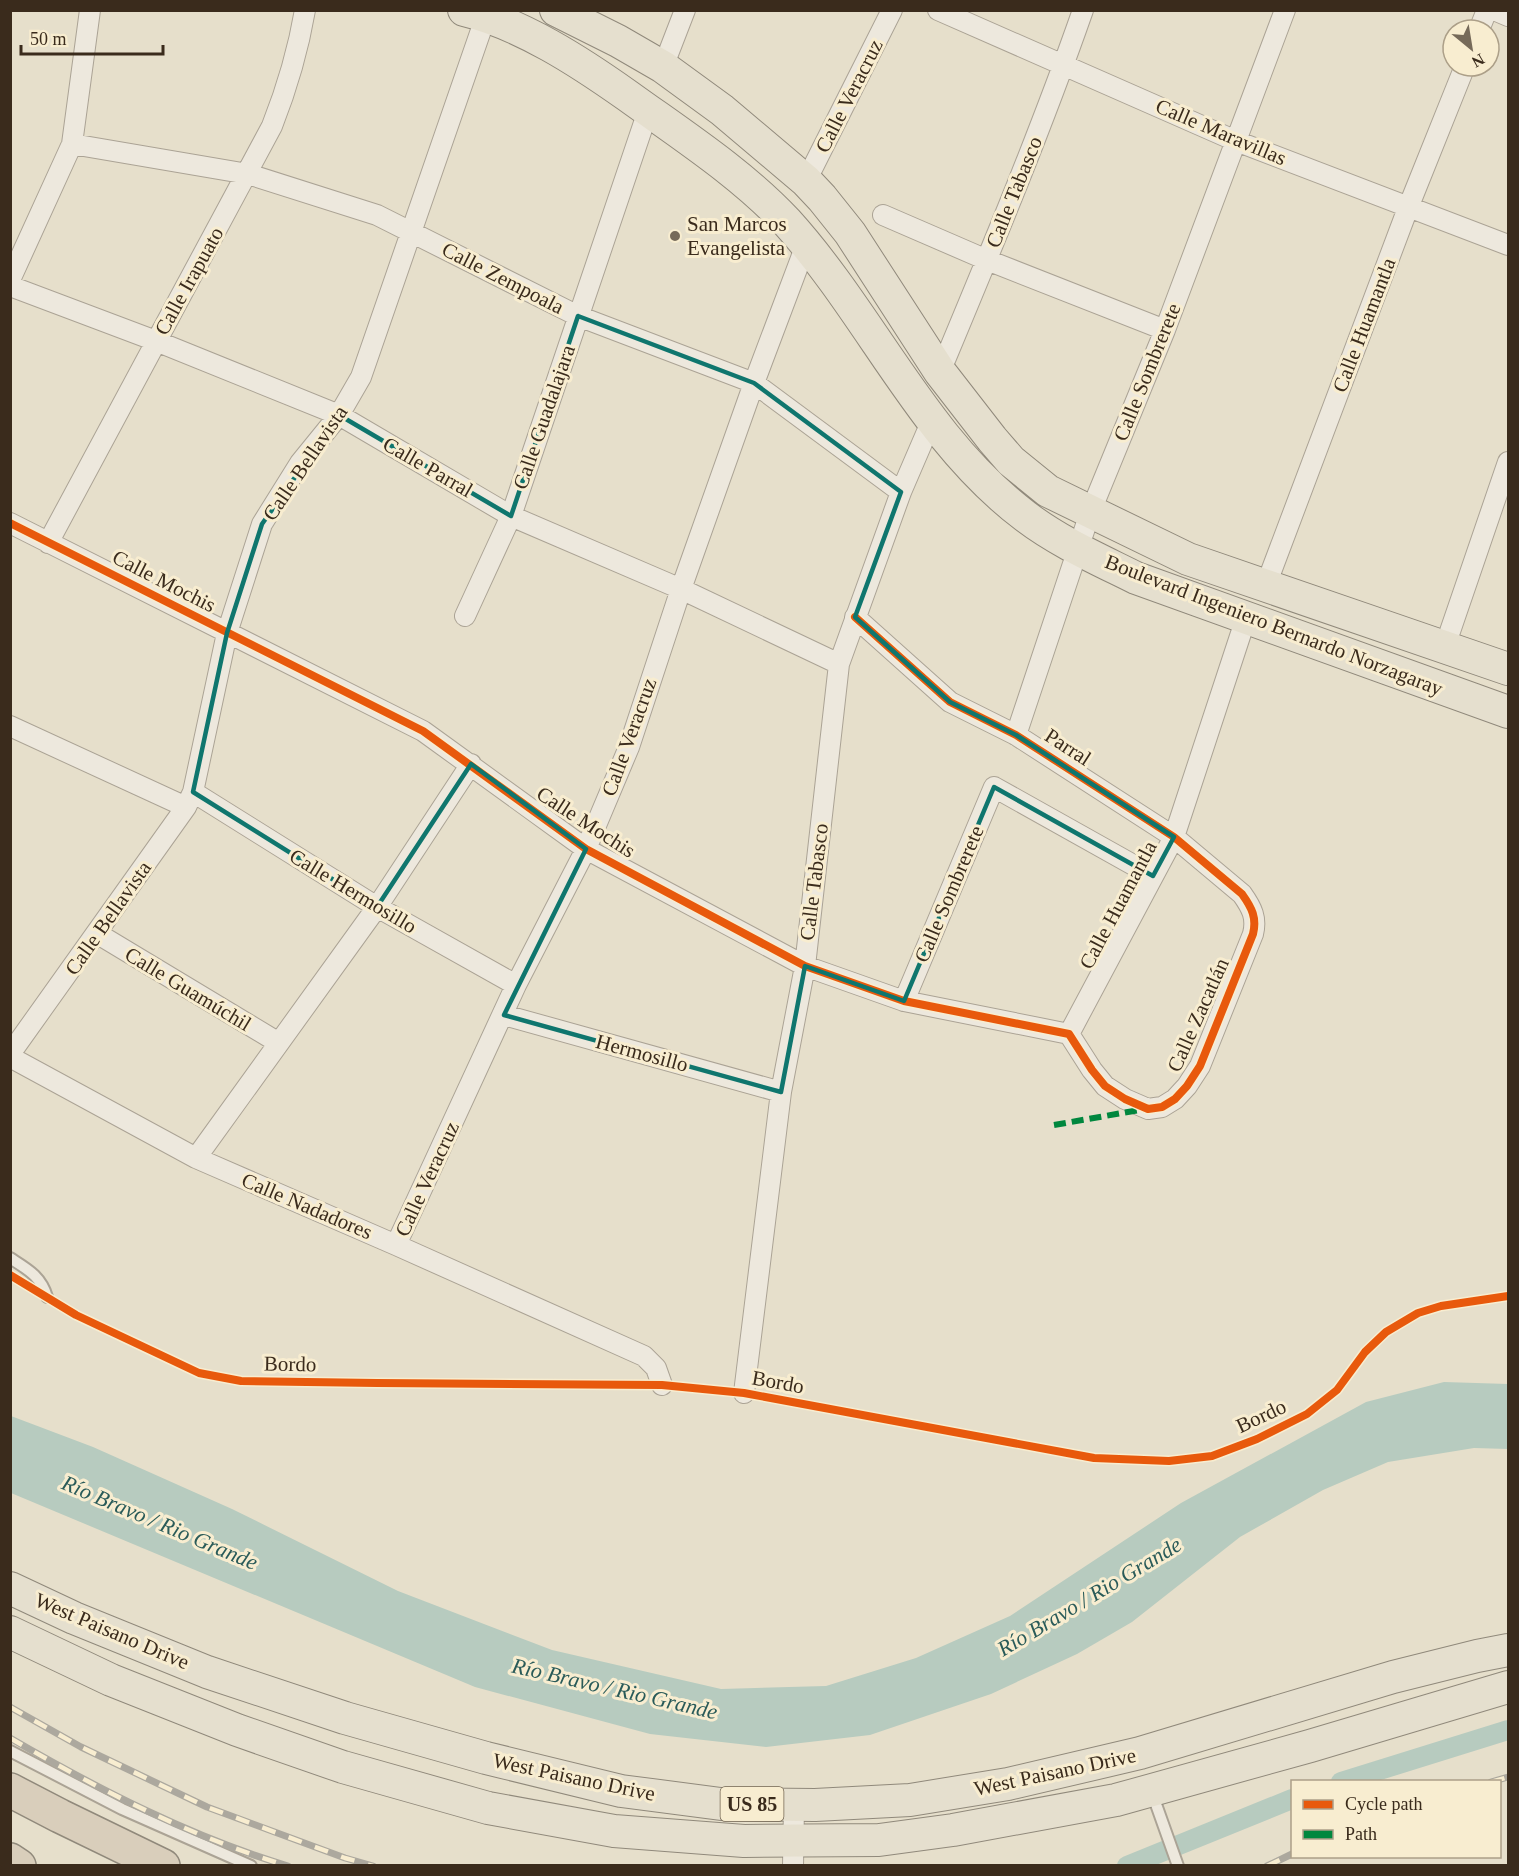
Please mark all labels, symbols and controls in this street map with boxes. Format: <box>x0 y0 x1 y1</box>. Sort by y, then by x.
scale bar <box>21 18 164 56</box>
north arrow <box>1441 18 1501 78</box>
text: 50 m <box>30 29 67 49</box>
street label: Calle Veracruz <box>810 35 888 157</box>
text: N <box>1469 50 1488 71</box>
street label: Calle Maravillas <box>1152 94 1290 170</box>
street label: Calle Tabasco <box>981 133 1047 251</box>
place label: San Marcos Evangelista <box>687 212 787 260</box>
street label: Calle Irapuato <box>150 223 228 339</box>
marker: San Marcos Evangelista <box>668 229 682 243</box>
street label: Calle Zempoala <box>438 237 569 319</box>
street label: Calle Huamantla <box>1327 254 1401 395</box>
street label: Calle Sombrerete <box>1108 300 1186 444</box>
street label: Calle Guadalajara <box>508 341 580 492</box>
street label: Calle Bellavista <box>258 400 353 525</box>
street label: Calle Parral <box>379 432 477 502</box>
street label: Calle Mochis <box>108 545 220 617</box>
street label: Boulevard Ingeniero Bernardo Norzagaray <box>1102 549 1447 701</box>
street label: Calle Veracruz <box>597 675 661 799</box>
street label: Parral <box>1040 723 1096 771</box>
street label: Calle Mochis <box>532 781 640 863</box>
street label: Calle Tabasco <box>795 822 833 942</box>
street label: Calle Sombrerete <box>909 822 989 966</box>
street label: Calle Huamantla <box>1074 836 1162 973</box>
street label: Calle Hermosillo <box>285 844 421 938</box>
street label: Calle Bellavista <box>60 856 157 980</box>
street label: Calle Guamúchil <box>121 942 256 1036</box>
street label: Calle Zacatlán <box>1162 954 1234 1076</box>
street label: Hermosillo <box>593 1029 691 1077</box>
street label: Calle Veracruz <box>390 1118 464 1240</box>
street label: Calle Nadadores <box>238 1168 376 1244</box>
street label: Bordo <box>264 1352 316 1376</box>
street label: Bordo <box>750 1366 806 1398</box>
street label: Bordo <box>1232 1394 1290 1438</box>
water label: Río Bravo / Rio Grande <box>57 1469 262 1575</box>
water label: Río Bravo / Rio Grande <box>992 1531 1186 1662</box>
street label: West Paisano Drive <box>31 1588 193 1674</box>
water label: Río Bravo / Rio Grande <box>509 1652 720 1724</box>
street label: West Paisano Drive <box>972 1743 1138 1801</box>
street label: West Paisano Drive <box>491 1748 657 1806</box>
legend <box>1291 1780 1501 1858</box>
road number: US 85 <box>720 1787 783 1821</box>
text: Cycle path <box>1345 1794 1422 1814</box>
text: Path <box>1345 1824 1377 1844</box>

